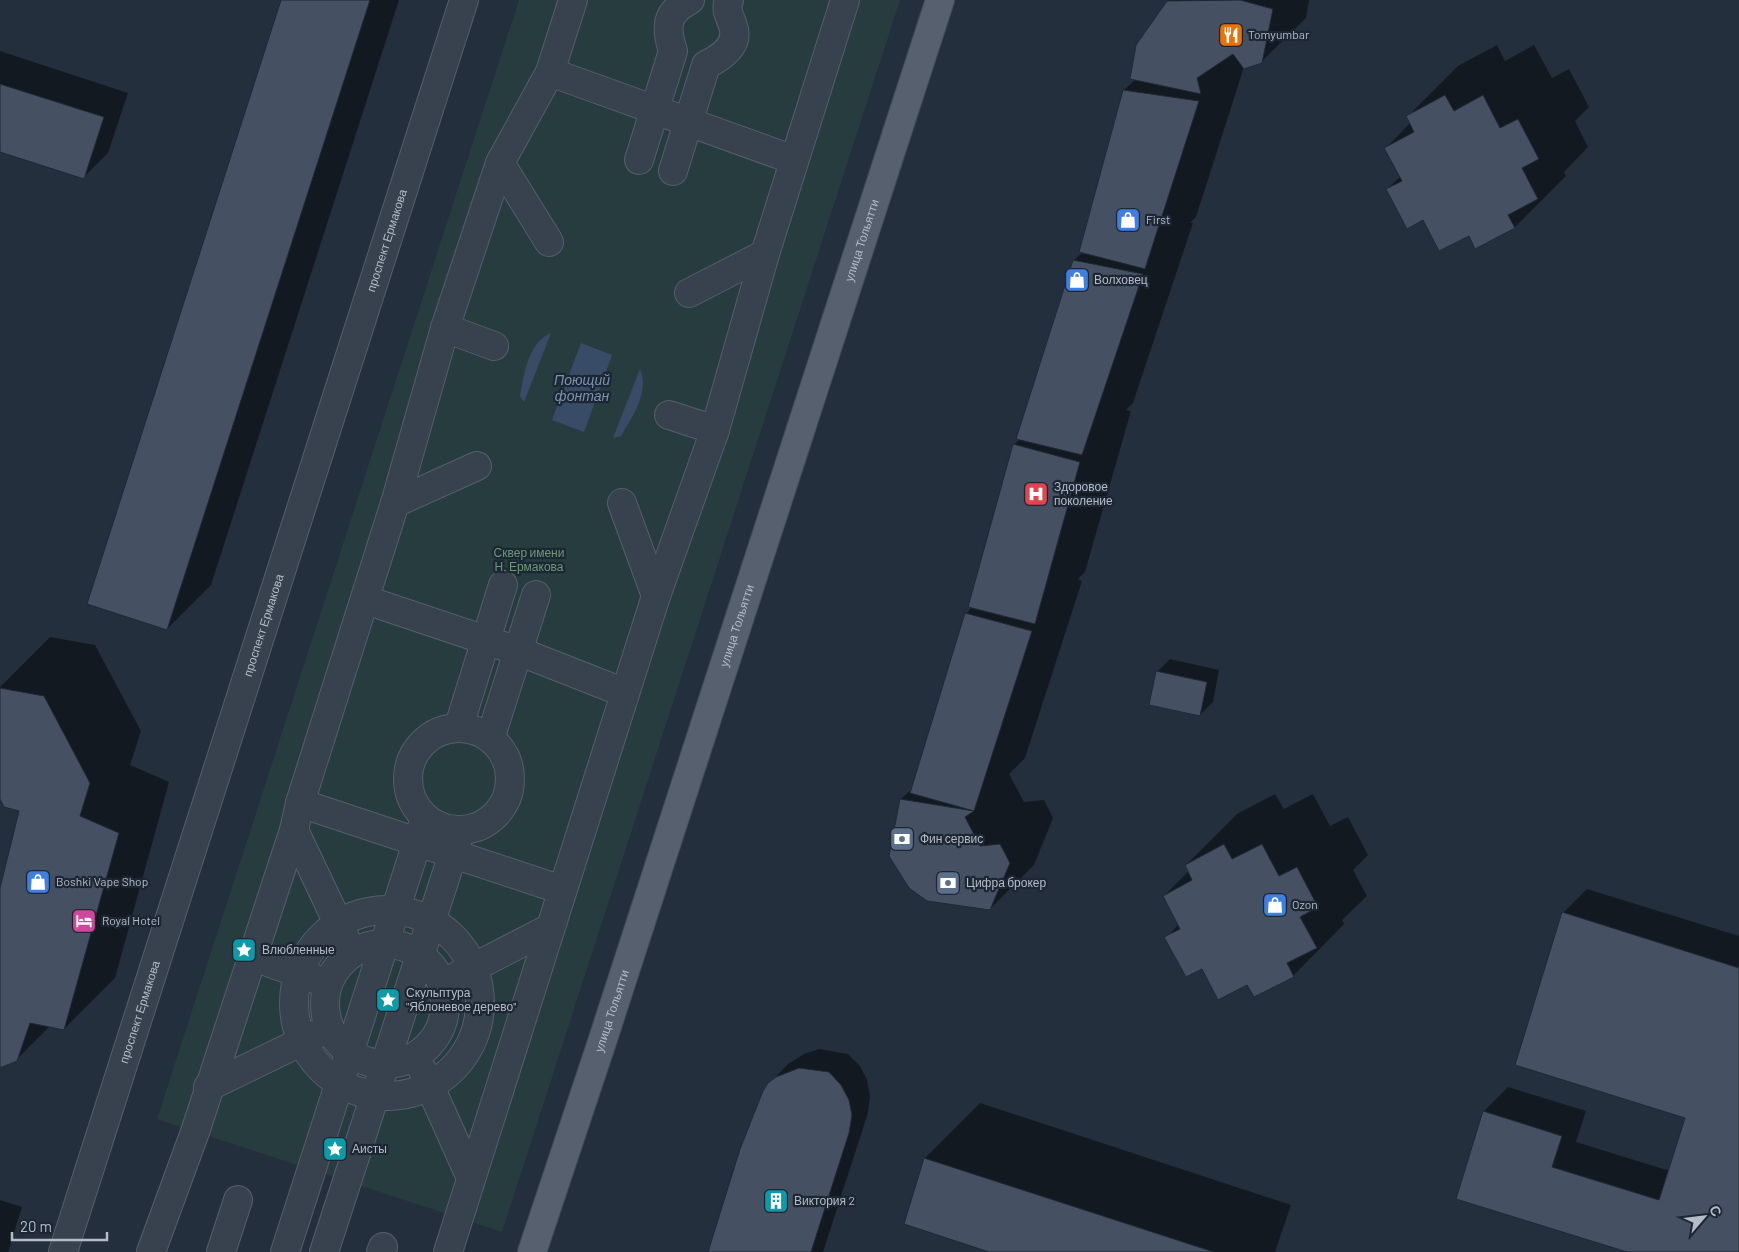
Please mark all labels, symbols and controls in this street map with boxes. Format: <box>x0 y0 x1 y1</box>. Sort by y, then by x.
restaurant icon: Tomyumbar <box>1218 22 1244 48</box>
place label: Tomyumbar <box>1248 27 1310 41</box>
street label: проспект Ермакова <box>363 187 409 293</box>
street label: улица Тольятти <box>841 197 881 283</box>
shop icon: First <box>1115 207 1141 233</box>
place label: First <box>1146 212 1170 226</box>
shop icon: Волховец <box>1064 267 1090 293</box>
place label: Волховец <box>1094 272 1148 287</box>
water label: Поющий фонтан <box>554 371 610 404</box>
place label: Здоровое поколение <box>1054 479 1113 507</box>
hospital icon: Здоровое поколение <box>1023 481 1049 507</box>
park label: Сквер имени Н. Ермакова <box>494 545 564 574</box>
street label: проспект Ермакова <box>240 572 286 678</box>
street label: улица Тольятти <box>716 582 756 669</box>
bank icon: Фин сервис <box>889 826 915 852</box>
place label: Фин сервис <box>920 831 983 846</box>
shop icon: Boshki Vape Shop <box>25 869 51 895</box>
bank icon: Цифра брокер <box>935 870 961 896</box>
place label: Boshki Vape Shop <box>56 874 148 888</box>
place label: Цифра брокер <box>966 875 1046 890</box>
shop icon: Ozon <box>1262 892 1288 918</box>
place label: Ozon <box>1292 897 1318 911</box>
hotel icon: Royal Hotel <box>71 908 97 934</box>
place label: Royal Hotel <box>102 913 160 927</box>
place icon: Влюбленные <box>231 937 257 963</box>
place label: Влюбленные <box>262 942 335 956</box>
street label: проспект Ермакова <box>116 958 162 1065</box>
street label: улица Тольятти <box>591 968 631 1054</box>
place label: Скульптура "Яблоневое дерево" <box>406 985 516 1014</box>
place icon: Скульптура "Яблоневое дерево" <box>375 987 401 1013</box>
place icon: Аисты <box>322 1136 348 1162</box>
place label: Аисты <box>352 1141 387 1155</box>
building icon: Виктория 2 <box>763 1188 789 1214</box>
north arrow <box>1679 1192 1729 1242</box>
place label: Виктория 2 <box>794 1193 855 1208</box>
text: С <box>1706 1202 1726 1219</box>
scale bar <box>12 1210 108 1242</box>
text: 20 m <box>20 1217 52 1235</box>

